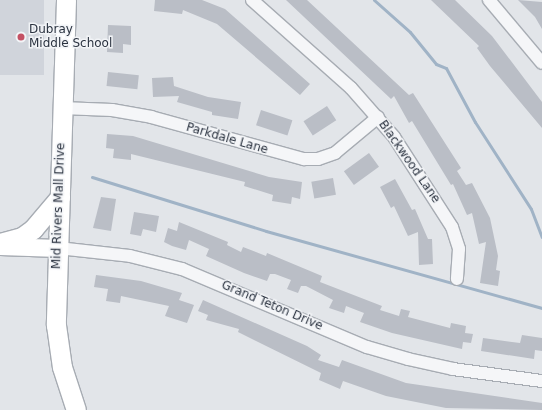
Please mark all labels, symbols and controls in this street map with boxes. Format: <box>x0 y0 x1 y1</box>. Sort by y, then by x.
place label: Dubray Middle School <box>29 23 112 51</box>
marker: Dubray Middle School <box>16 32 26 42</box>
street label: Blackwood Lane <box>375 118 443 206</box>
street label: Parkdale Lane <box>184 120 270 158</box>
street label: Mid Rivers Mall Drive <box>50 143 68 269</box>
street label: Grand Teton Drive <box>219 278 325 334</box>

